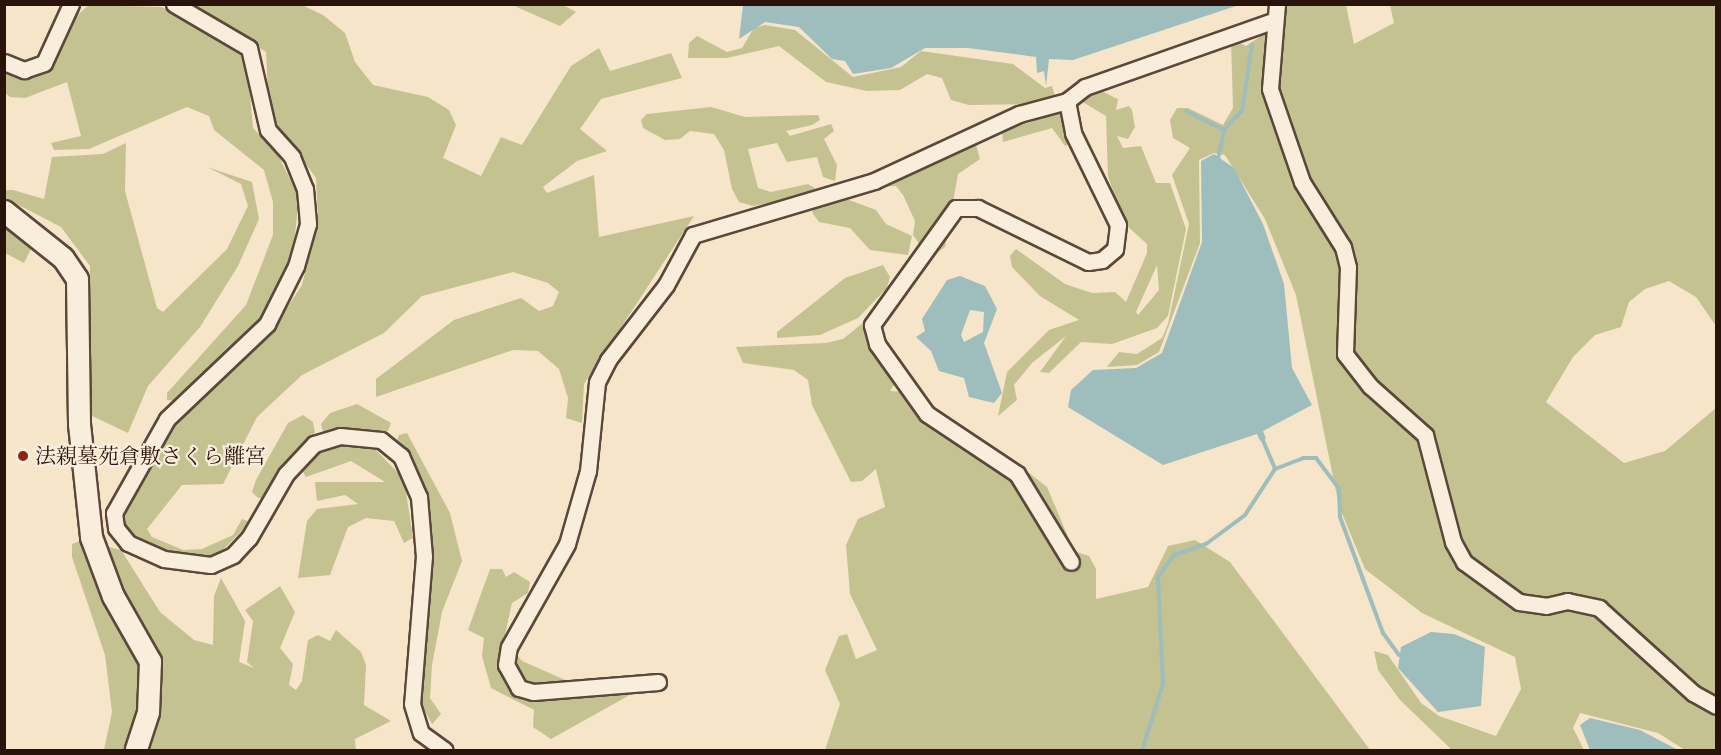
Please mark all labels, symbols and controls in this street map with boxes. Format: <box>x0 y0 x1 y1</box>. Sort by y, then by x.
place label: 法親墓苑倉敷さくら離宮 <box>35 443 266 469</box>
marker: 法親墓苑倉敷さくら離宮 <box>16 449 30 463</box>

